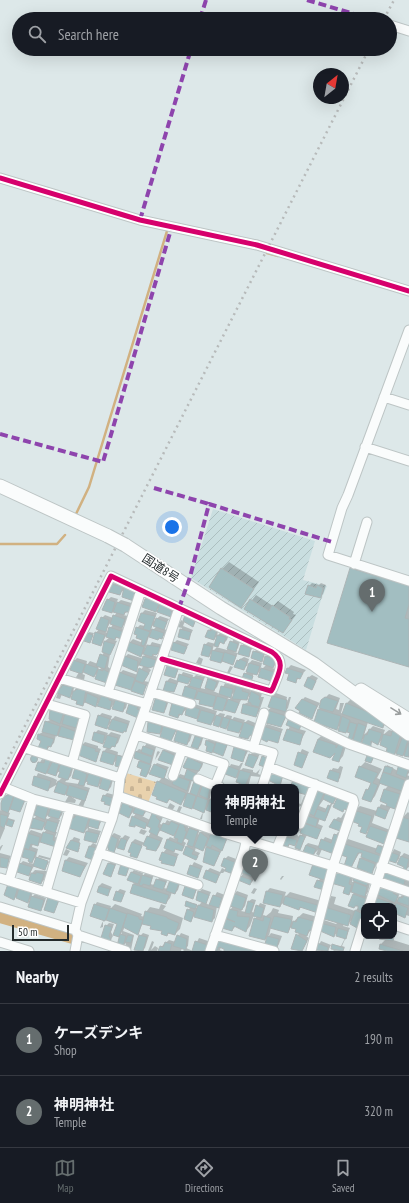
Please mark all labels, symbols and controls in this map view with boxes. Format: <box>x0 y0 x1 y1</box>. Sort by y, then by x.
search box <box>12 12 397 56</box>
icon: search <box>26 23 48 45</box>
text: Search here <box>58 25 119 44</box>
north arrow <box>313 68 349 104</box>
your location <box>162 517 182 537</box>
street label: 国道8号 <box>140 550 182 586</box>
pin: 1 <box>359 579 385 612</box>
one-way arrow <box>390 708 402 716</box>
popup <box>211 784 299 836</box>
text: 神明神社 <box>225 793 285 812</box>
text: Temple <box>225 812 257 829</box>
pin: 2 <box>242 849 268 882</box>
map controls <box>361 903 397 939</box>
button: locate <box>361 903 397 939</box>
scale bar <box>12 923 69 942</box>
text: 50 m <box>18 925 37 939</box>
text: Nearby <box>16 966 59 988</box>
text: 2 results <box>354 969 393 986</box>
text: ケーズデンキ <box>54 1023 143 1042</box>
text: 1 <box>26 1031 32 1048</box>
text: 190 m <box>364 1031 393 1048</box>
text: Shop <box>54 1042 77 1059</box>
text: 神明神社 <box>54 1095 114 1114</box>
text: 2 <box>26 1103 32 1120</box>
text: 320 m <box>364 1103 393 1120</box>
text: Temple <box>54 1114 86 1131</box>
tab: Map <box>54 1157 76 1195</box>
tab: Directions <box>185 1157 223 1195</box>
tab: Saved <box>332 1157 355 1195</box>

